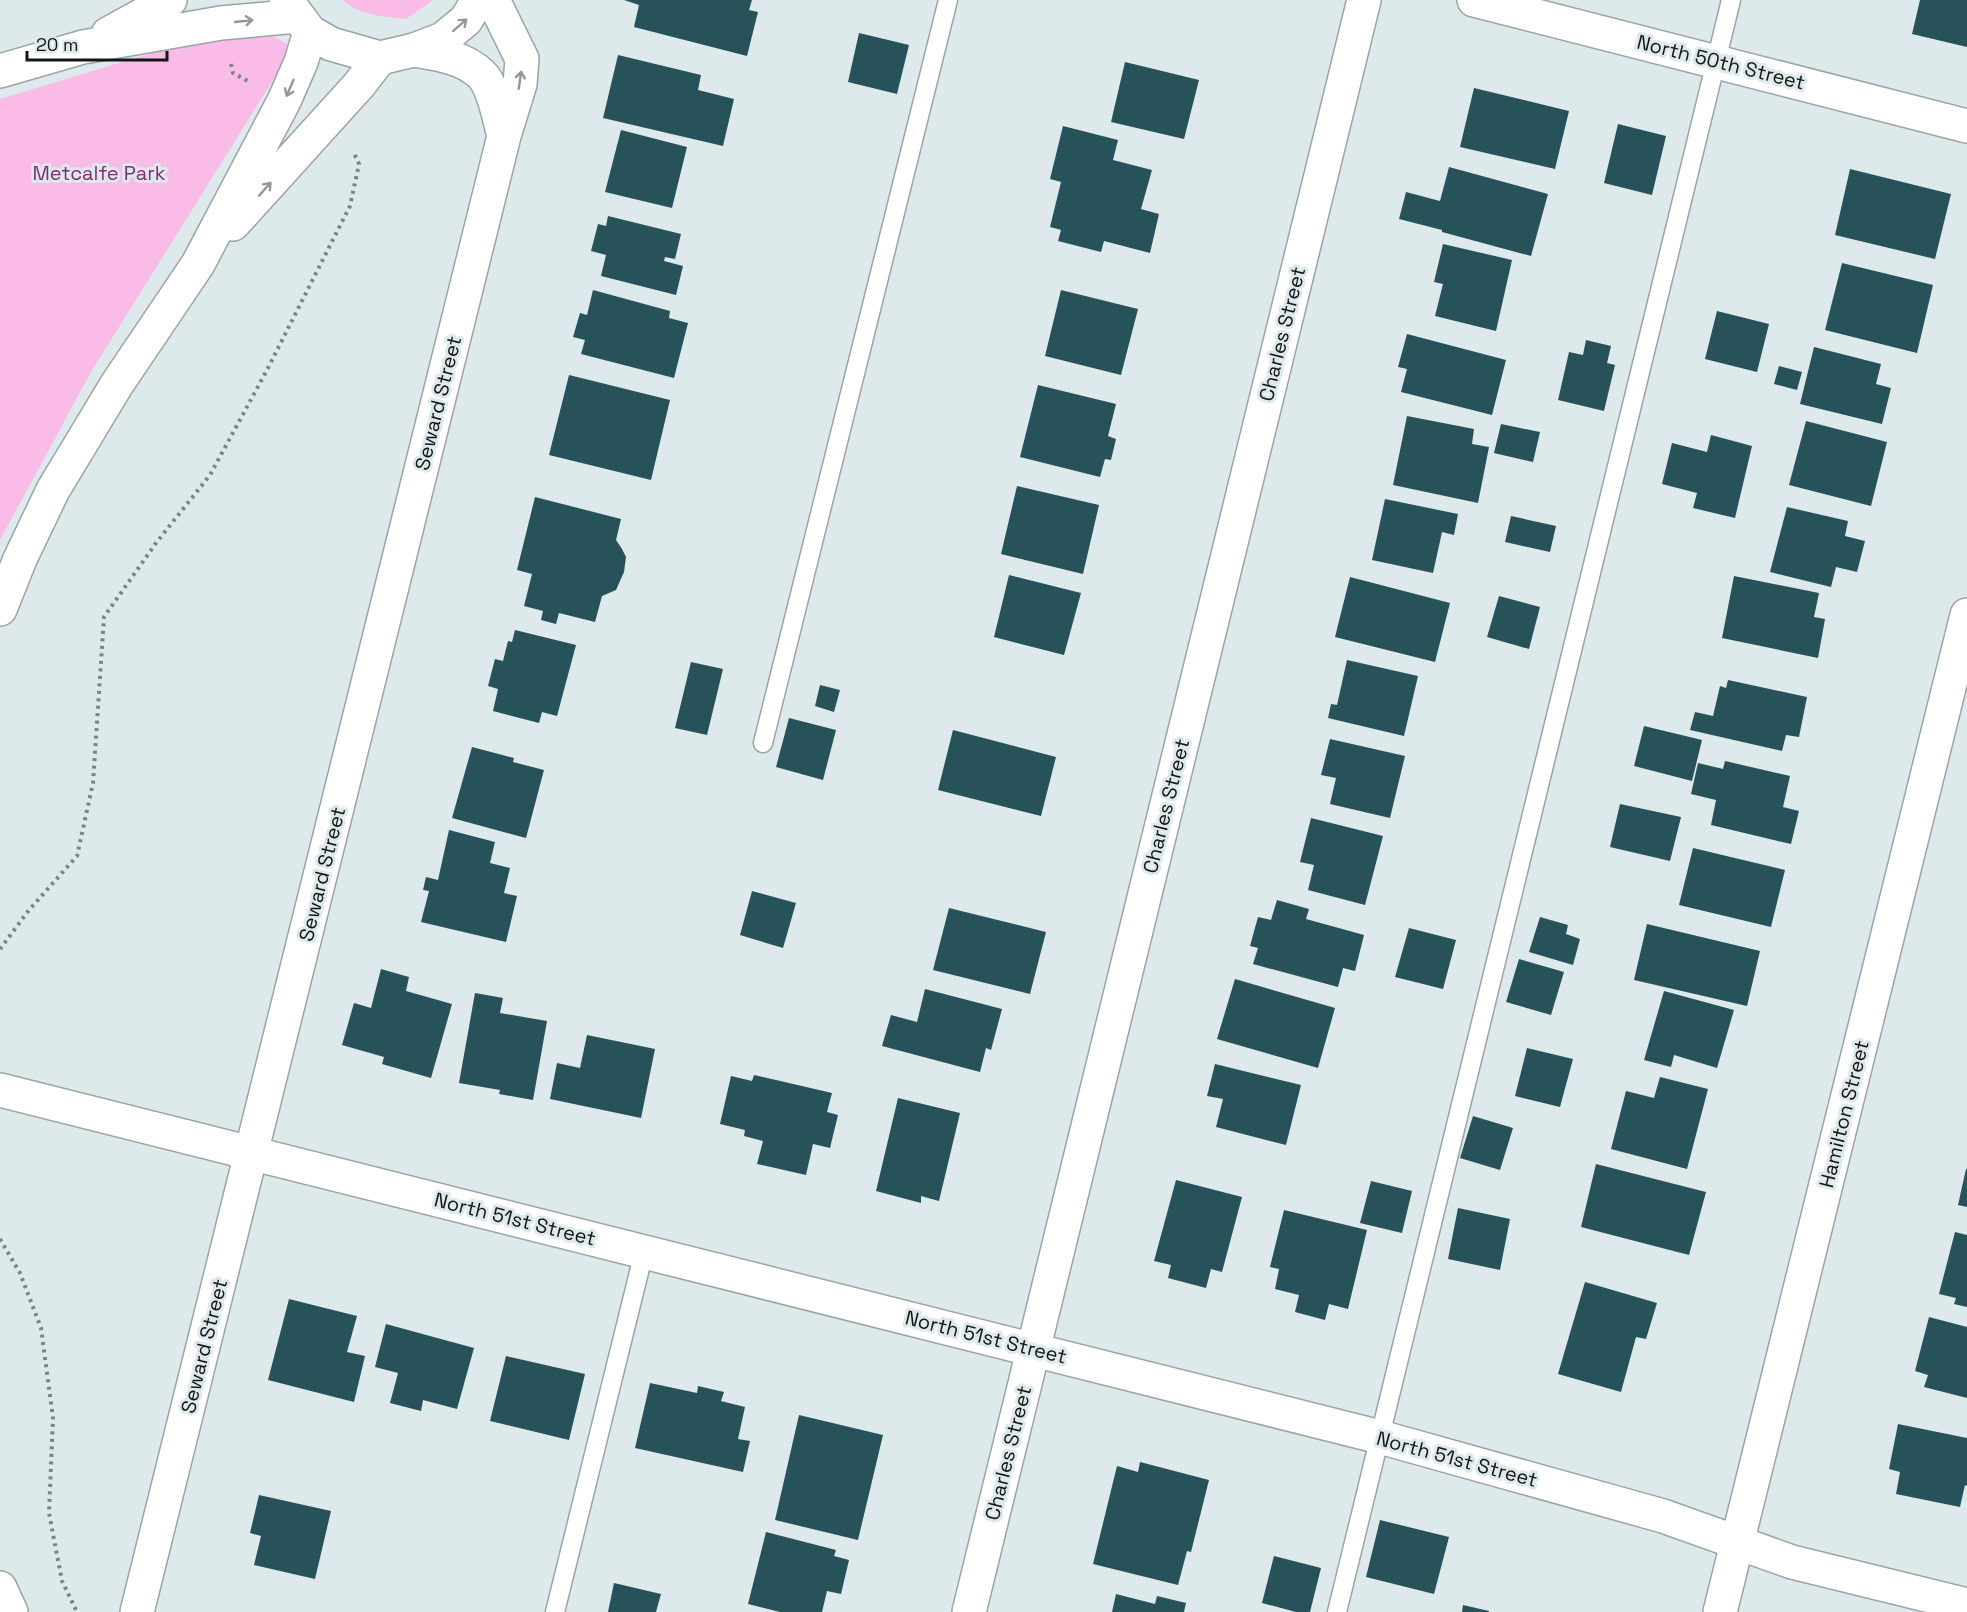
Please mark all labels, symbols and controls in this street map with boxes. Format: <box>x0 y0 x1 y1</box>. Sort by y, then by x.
one-way arrow <box>233 15 253 26</box>
one-way arrow <box>452 18 468 31</box>
scale bar <box>27 24 166 62</box>
street label: North 50th Street <box>1634 29 1808 95</box>
text: 20 m <box>36 33 79 56</box>
one-way arrow <box>515 71 526 91</box>
one-way arrow <box>284 78 295 96</box>
park label: Metcalfe Park <box>33 160 166 186</box>
one-way arrow <box>258 182 272 197</box>
street label: Charles Street <box>1253 264 1311 404</box>
street label: Seward Street <box>409 333 467 473</box>
street label: Charles Street <box>1137 736 1195 876</box>
street label: Seward Street <box>293 804 351 944</box>
street label: Hamilton Street <box>1813 1037 1875 1191</box>
street label: North 51st Street <box>432 1186 598 1252</box>
street label: Seward Street <box>175 1276 233 1416</box>
street label: North 51st Street <box>903 1304 1069 1370</box>
street label: Charles Street <box>979 1383 1037 1523</box>
street label: North 51st Street <box>1374 1425 1540 1493</box>

